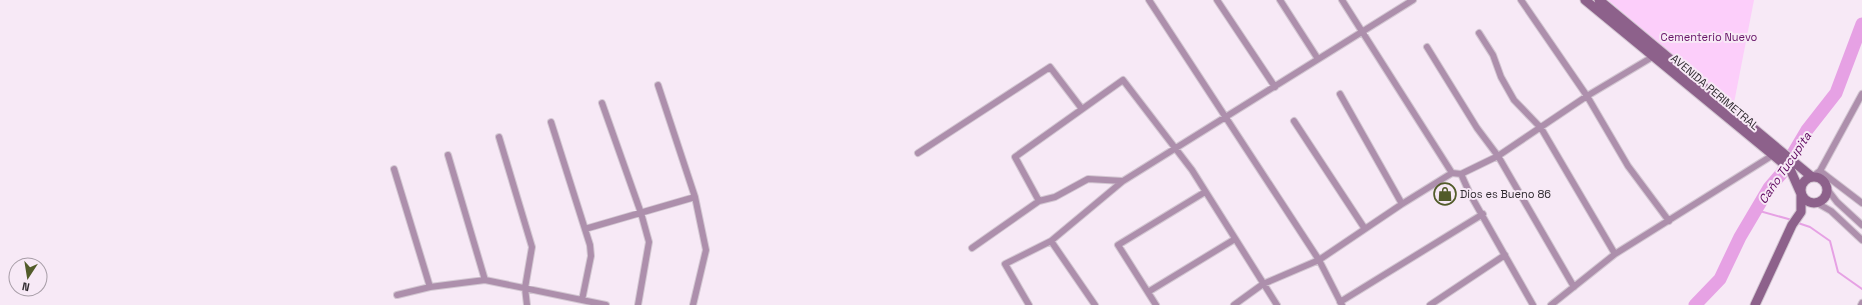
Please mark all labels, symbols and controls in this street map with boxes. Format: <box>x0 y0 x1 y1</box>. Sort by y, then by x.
park label: Cementerio Nuevo <box>1661 30 1758 44</box>
street label: AVENIDA PERIMETRAL <box>1668 51 1762 133</box>
water label: Caño Tucupita <box>1755 129 1815 207</box>
shop icon: Dios es Bueno 86 <box>1432 181 1458 207</box>
place label: Dios es Bueno 86 <box>1460 187 1551 201</box>
north arrow <box>8 257 48 297</box>
text: N <box>21 279 31 294</box>

